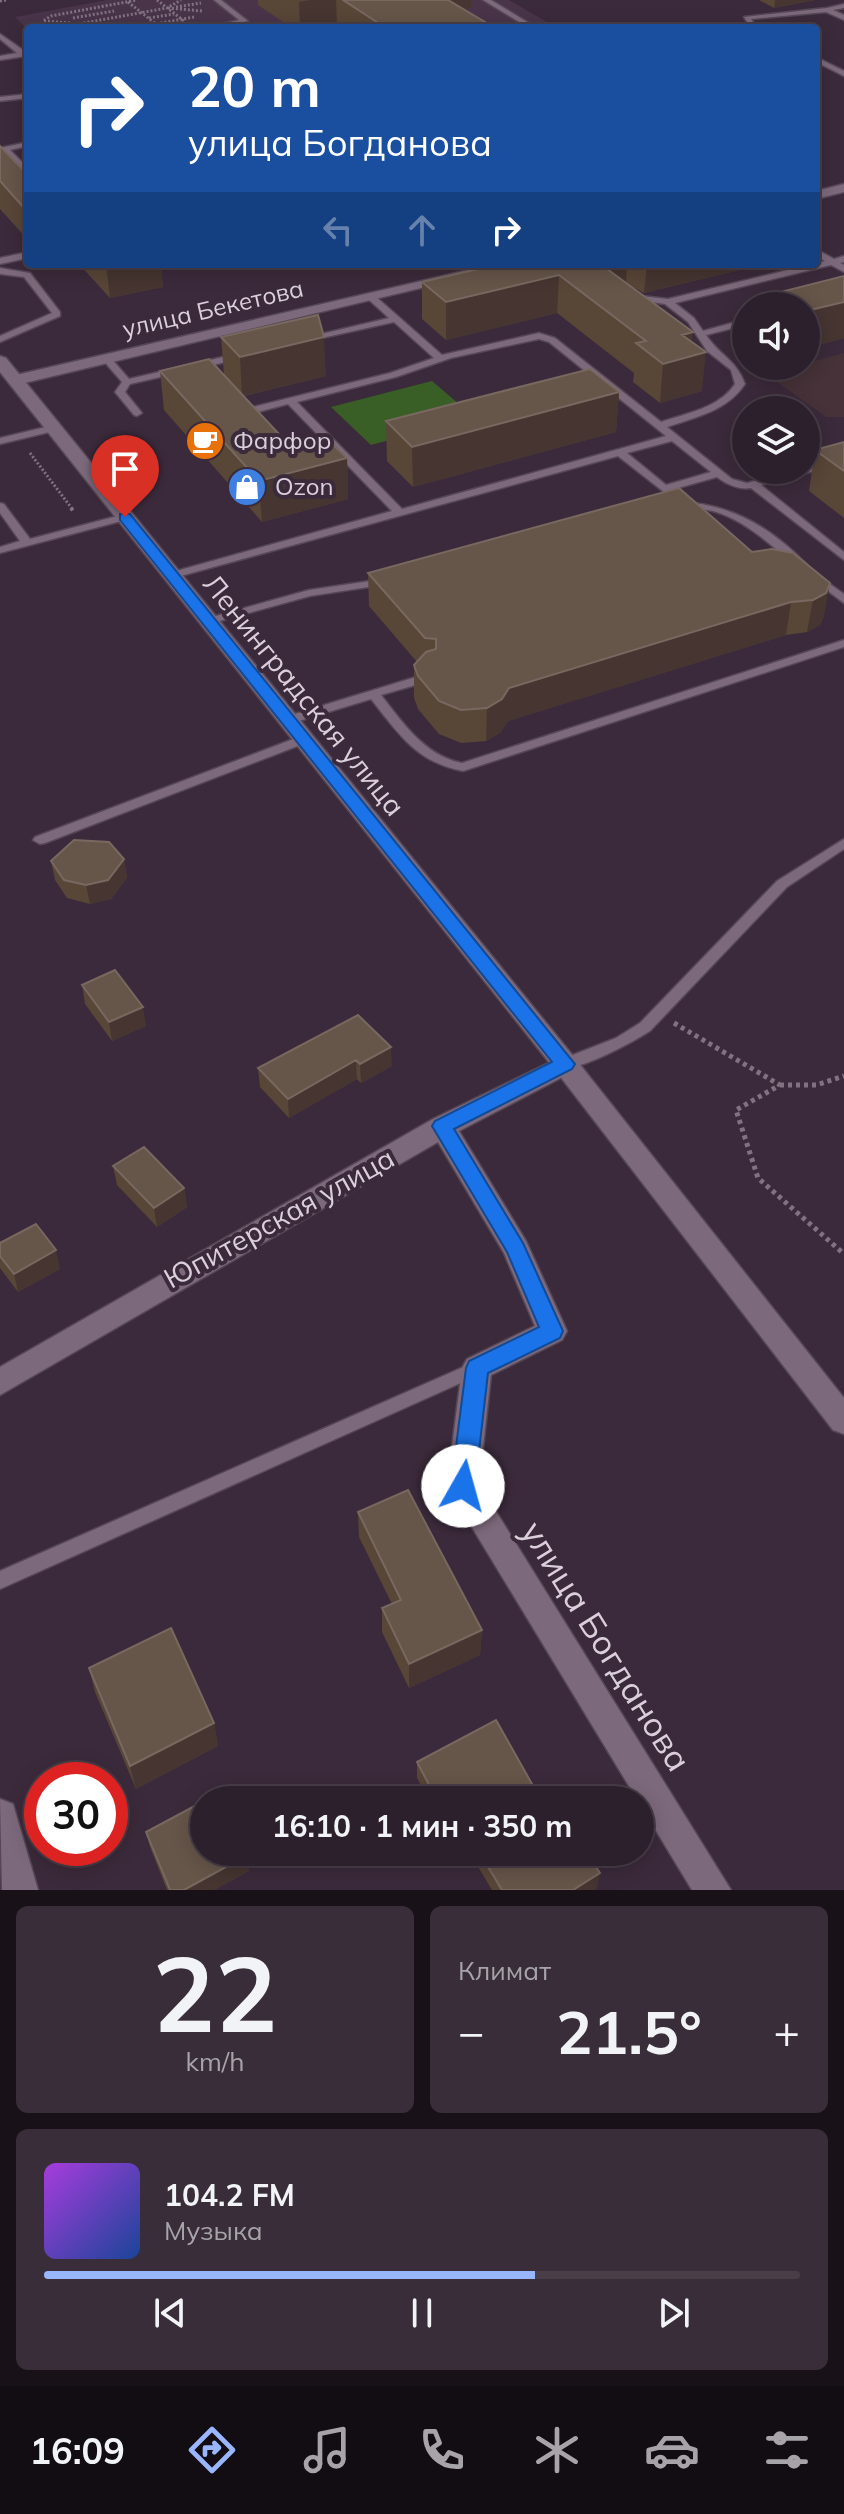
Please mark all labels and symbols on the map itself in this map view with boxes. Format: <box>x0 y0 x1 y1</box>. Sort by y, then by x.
street label: улица Бекетова <box>119 273 306 343</box>
cafe icon: Фарфор <box>184 420 226 462</box>
place label: Фарфор <box>233 425 331 455</box>
pin <box>91 435 159 517</box>
shop icon: Ozon <box>226 466 268 508</box>
place label: Ozon <box>275 471 334 501</box>
street label: Ленинградская улица <box>196 567 413 823</box>
street label: Юпитерская улица <box>157 1140 400 1295</box>
position arrow <box>421 1444 505 1528</box>
street label: улица Богданова <box>512 1513 701 1779</box>
speed limit sign: 30 <box>24 1762 128 1866</box>

